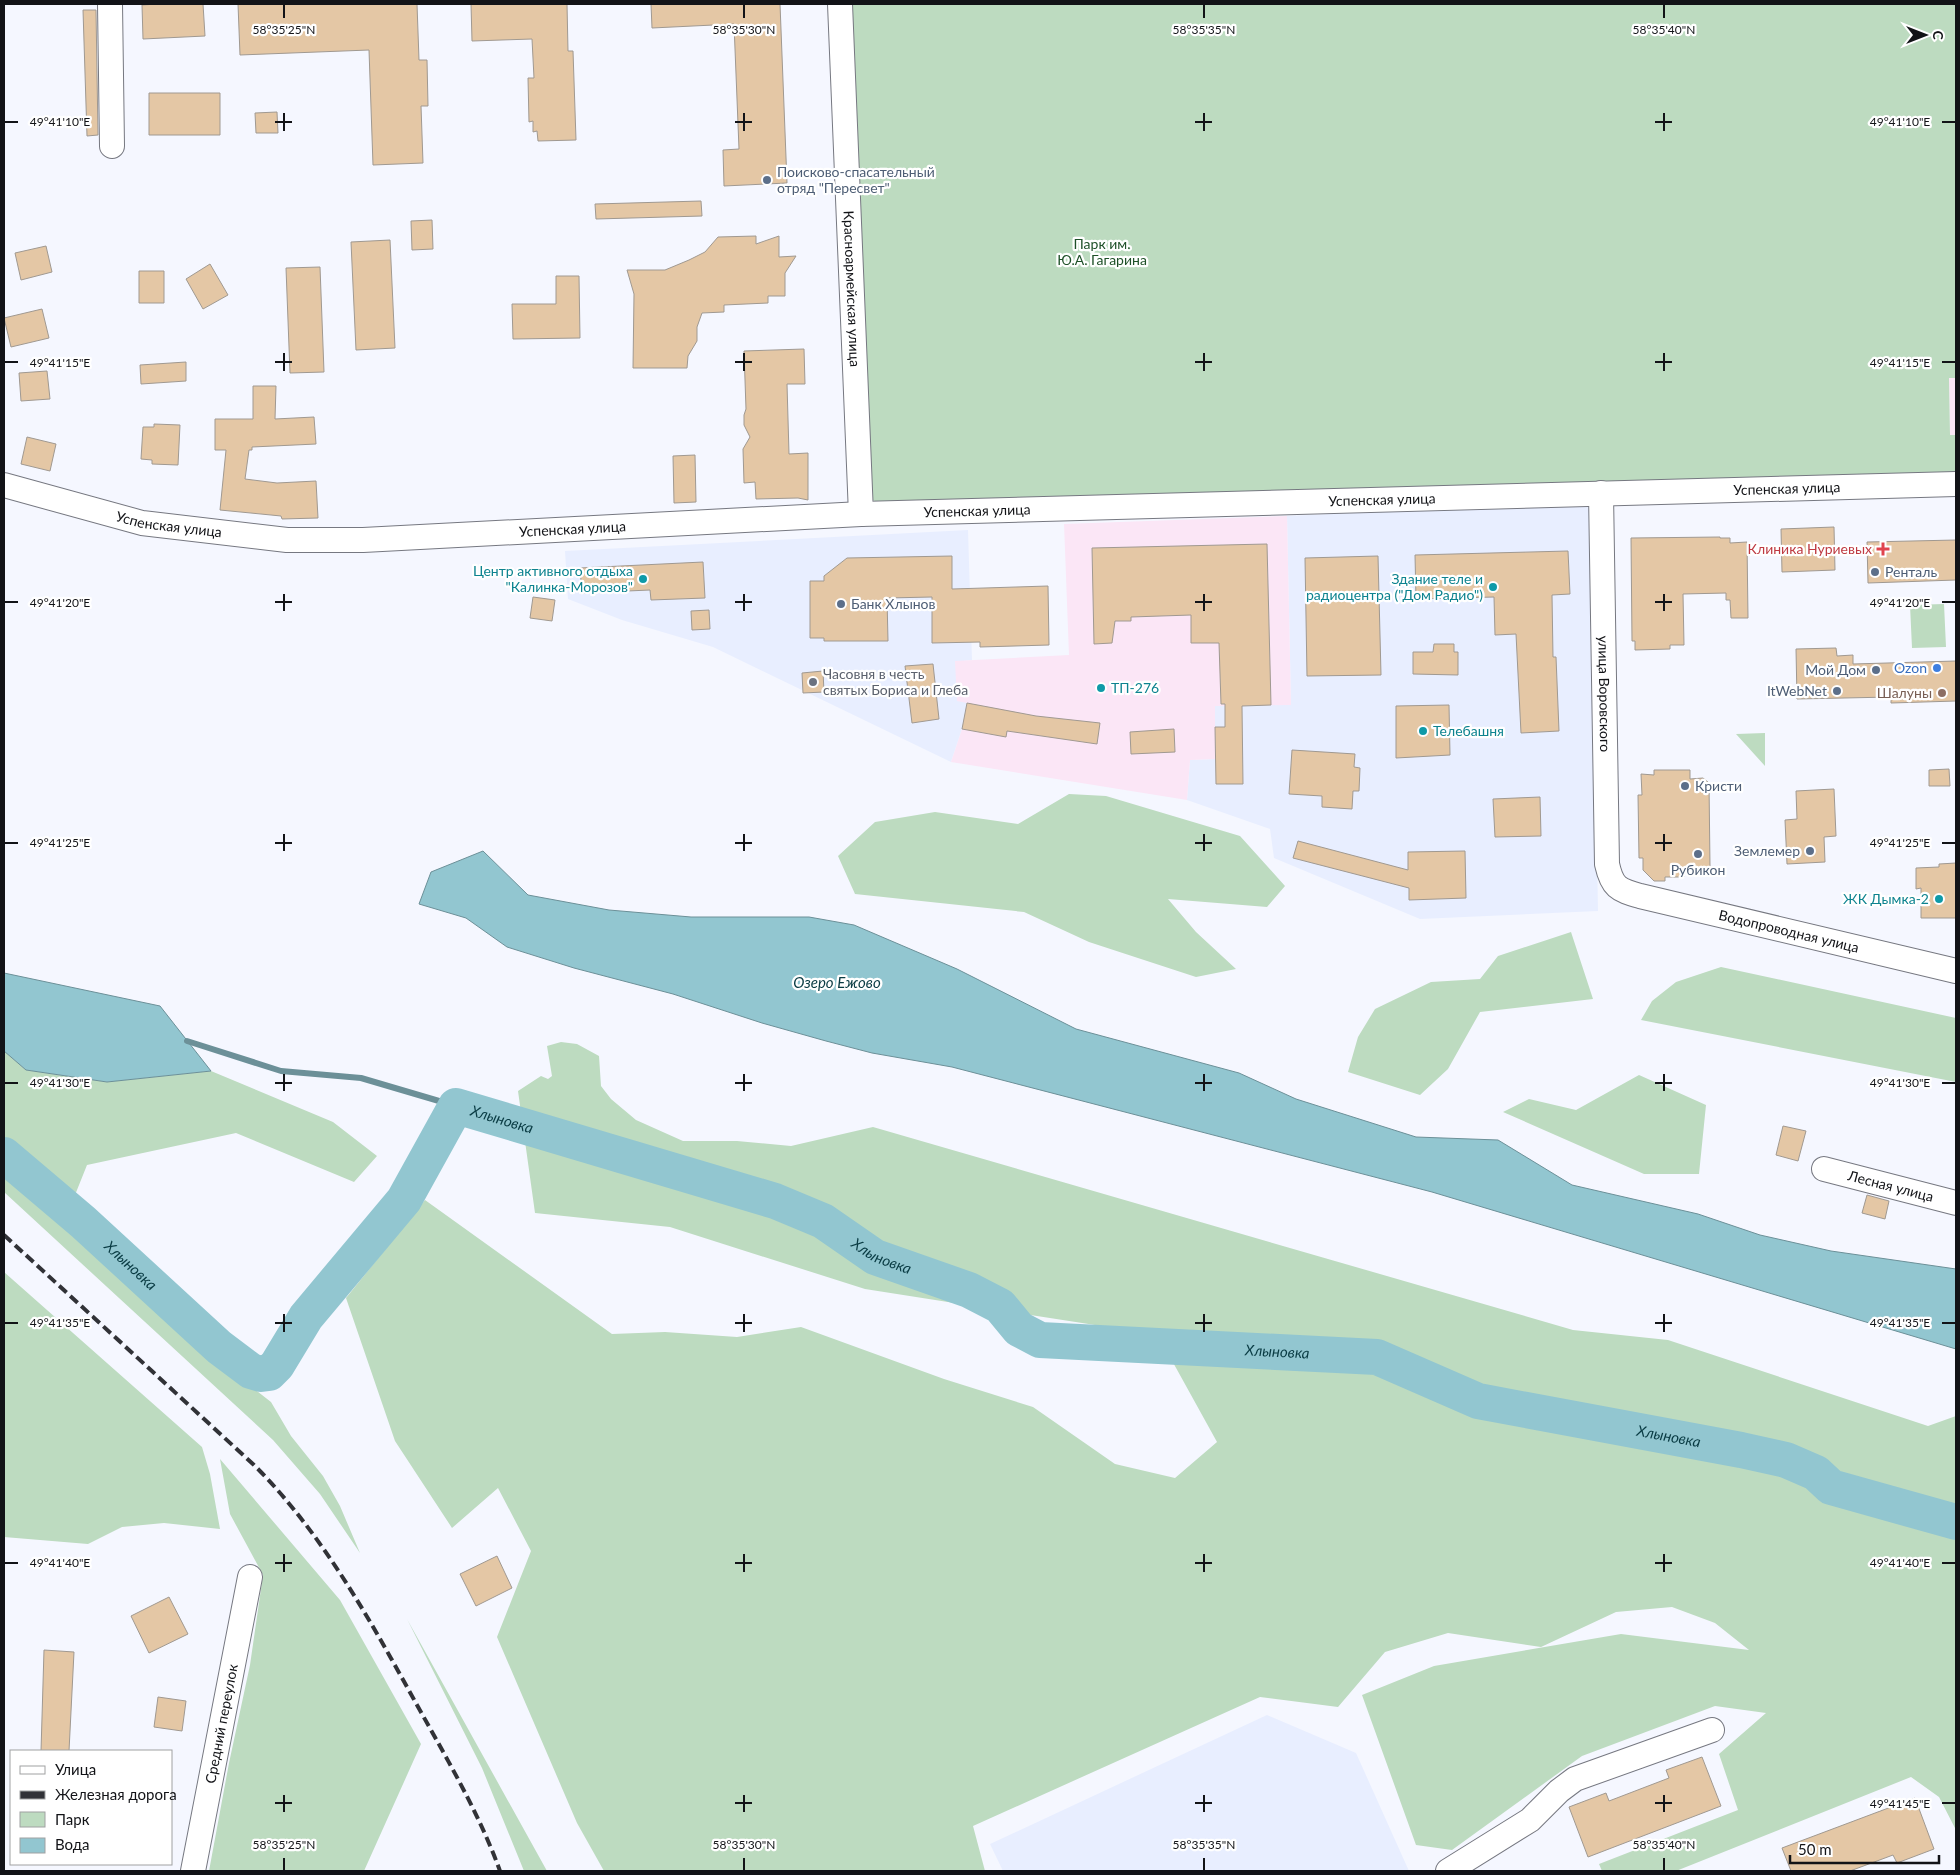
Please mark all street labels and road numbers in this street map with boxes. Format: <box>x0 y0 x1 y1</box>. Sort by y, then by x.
street label: Красноармейская улица <box>841 210 864 367</box>
street label: Успенская улица <box>1733 478 1841 498</box>
street label: Успенская улица <box>1328 489 1436 509</box>
street label: Успенская улица <box>923 500 1031 520</box>
street label: Успенская улица <box>114 507 223 540</box>
street label: Успенская улица <box>519 517 626 540</box>
street label: улица Воровского <box>1595 636 1614 752</box>
street label: Водопроводная улица <box>1717 906 1861 956</box>
street label: Лесная улица <box>1845 1166 1936 1205</box>
street label: Средний переулок <box>201 1662 241 1785</box>

